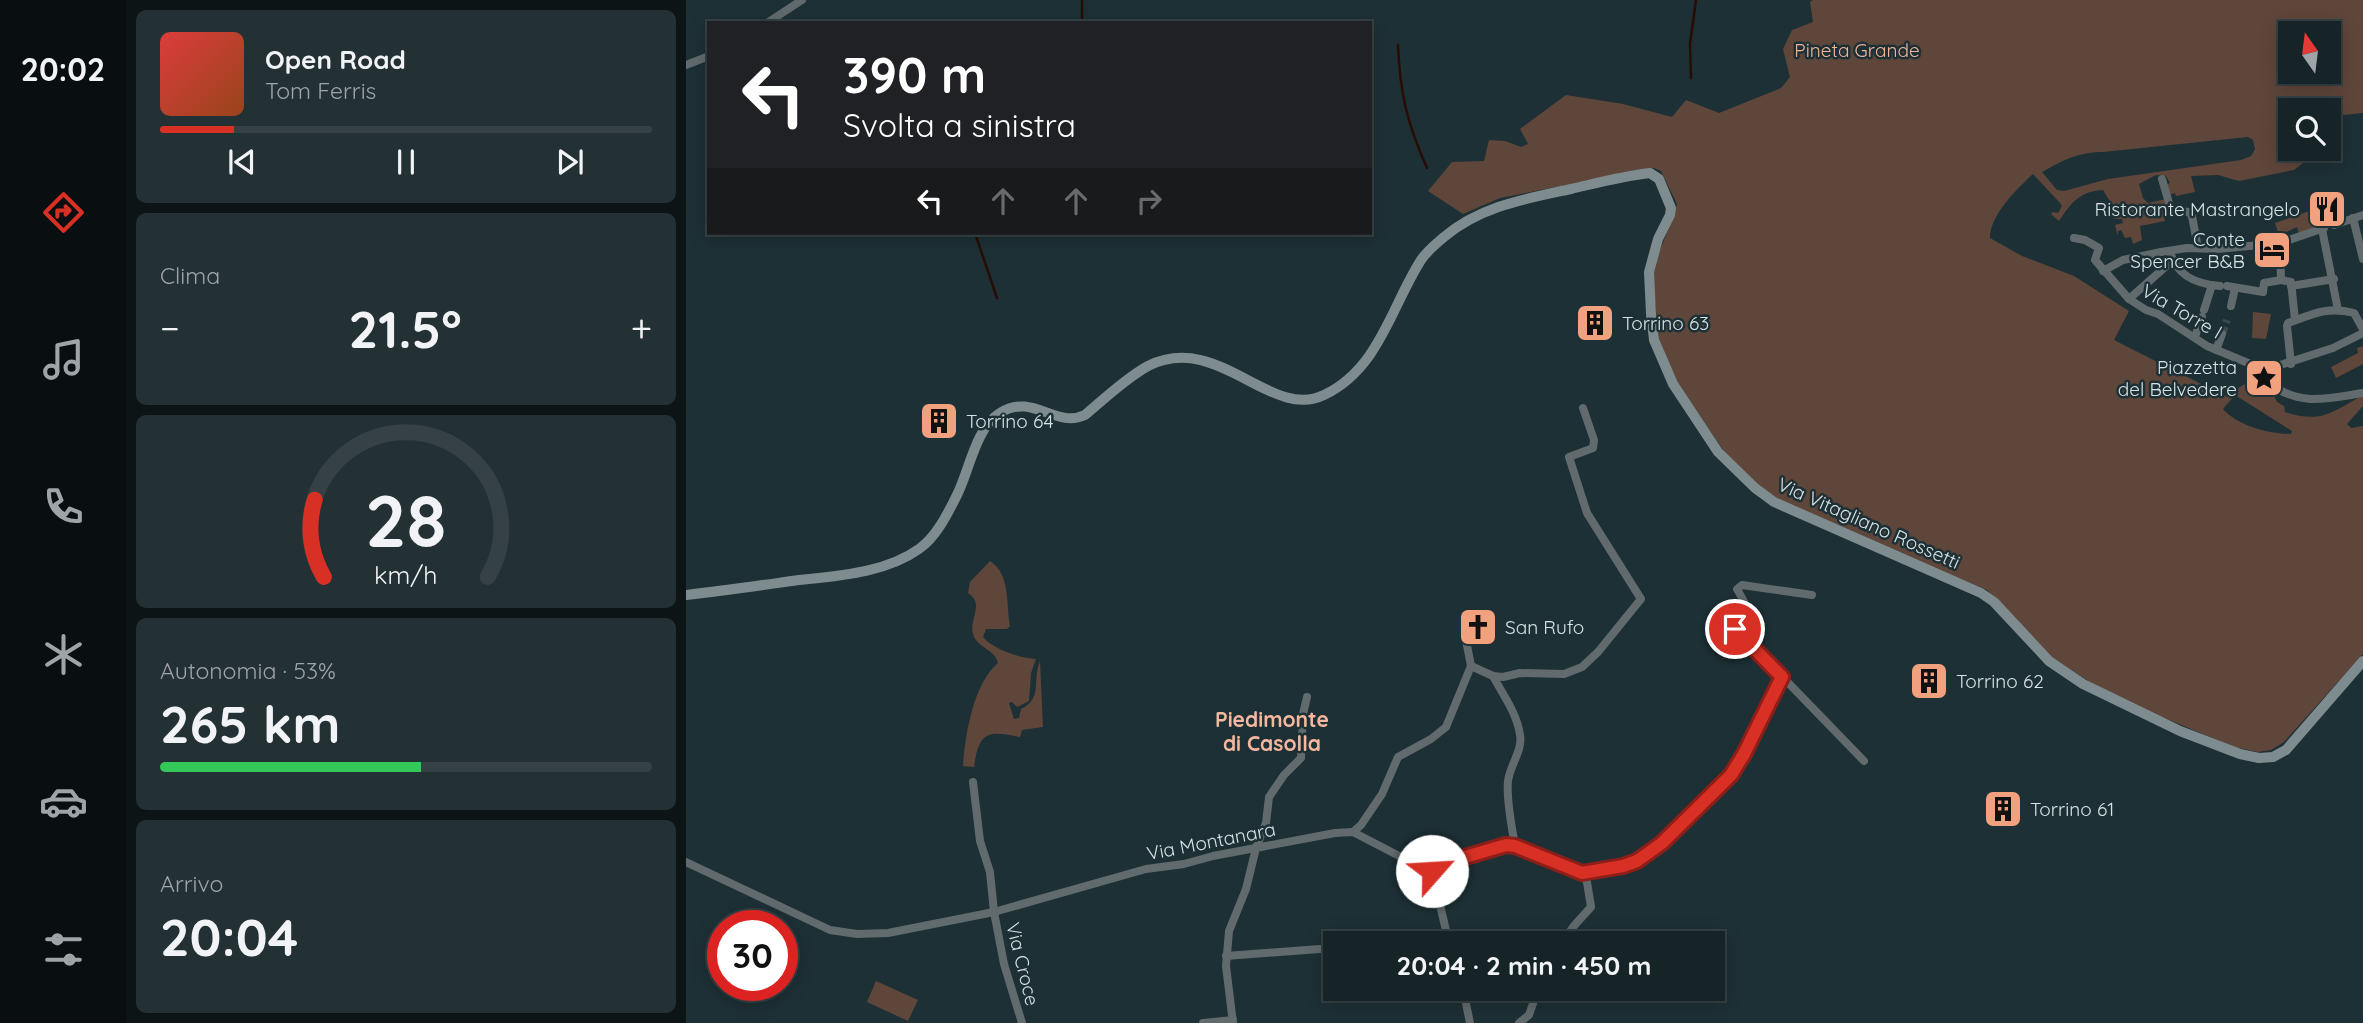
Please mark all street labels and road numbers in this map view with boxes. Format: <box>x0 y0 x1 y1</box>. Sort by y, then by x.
street label: Via Torre I <box>2137 278 2227 344</box>
street label: Via Vitagliano Rossetti <box>1774 472 1964 574</box>
street label: Via Montanara <box>1145 817 1277 865</box>
street label: Via Croce <box>1001 920 1045 1008</box>

